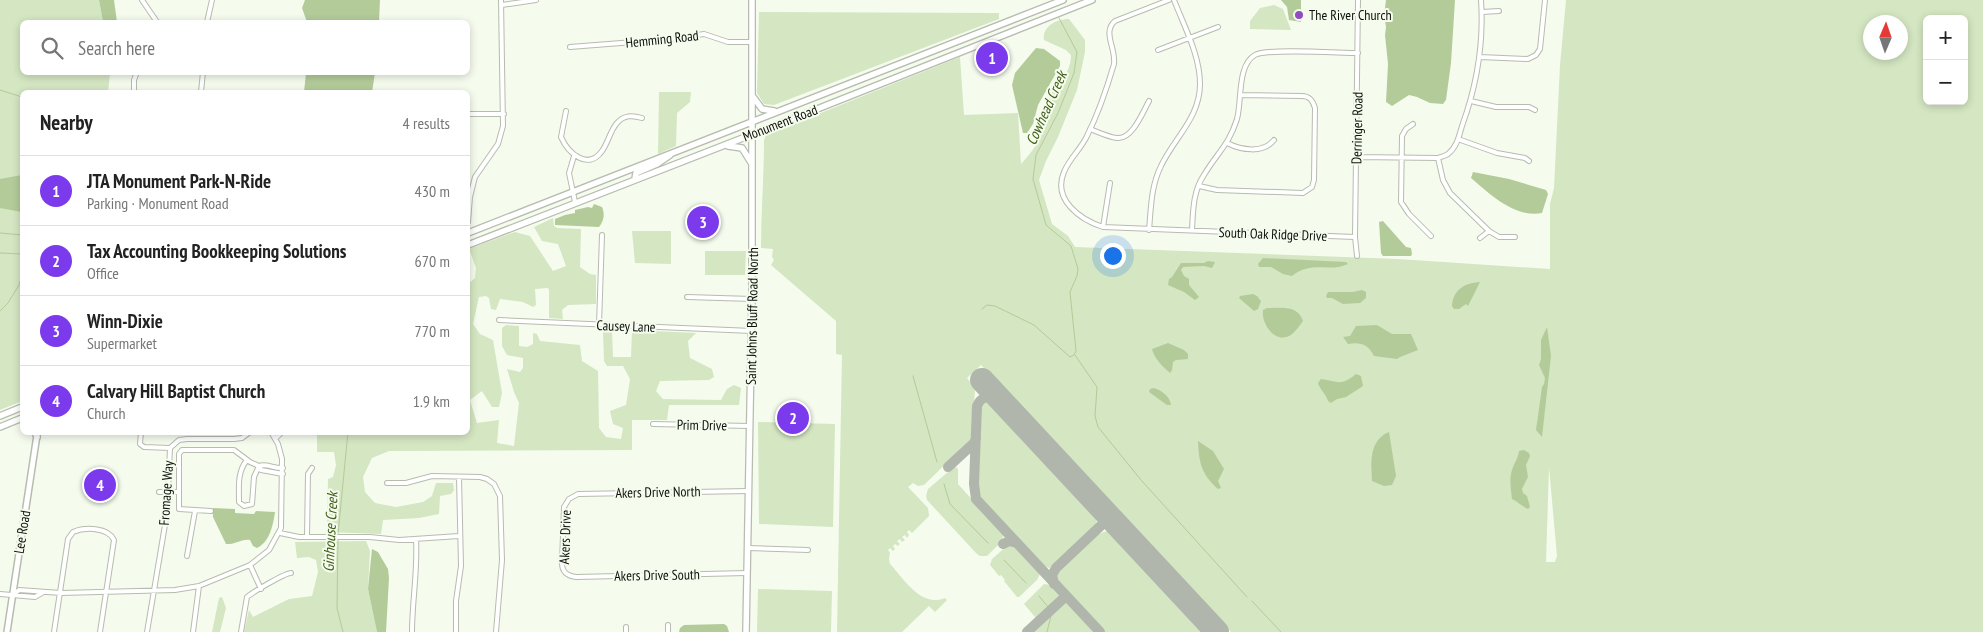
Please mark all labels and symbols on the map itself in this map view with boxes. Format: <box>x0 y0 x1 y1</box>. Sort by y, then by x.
place label: The River Church <box>1309 6 1392 24</box>
marker: The River Church <box>1293 9 1305 21</box>
north arrow <box>1863 15 1908 60</box>
street label: Hemming Road <box>624 26 700 52</box>
pin: 1 <box>976 39 1008 77</box>
water label: Cowhead Creek <box>1021 66 1072 148</box>
street label: Derringer Road <box>1347 92 1367 164</box>
street label: Monument Road <box>740 100 820 146</box>
pin: 3 <box>687 203 719 241</box>
street label: South Oak Ridge Drive <box>1218 223 1328 245</box>
your location <box>1100 243 1126 269</box>
street label: Saint Johns Bluff Road North <box>742 247 762 385</box>
street label: Causey Lane <box>596 316 656 336</box>
pin: 2 <box>777 399 809 437</box>
street label: Prim Drive <box>677 416 728 434</box>
street label: Fromage Way <box>155 459 177 526</box>
pin: 4 <box>84 466 116 504</box>
street label: Akers Drive North <box>615 482 701 502</box>
water label: Ginhouse Creek <box>318 489 342 573</box>
street label: Lee Road <box>10 509 34 555</box>
street label: Akers Drive <box>555 509 575 565</box>
street label: Akers Drive South <box>614 565 700 585</box>

